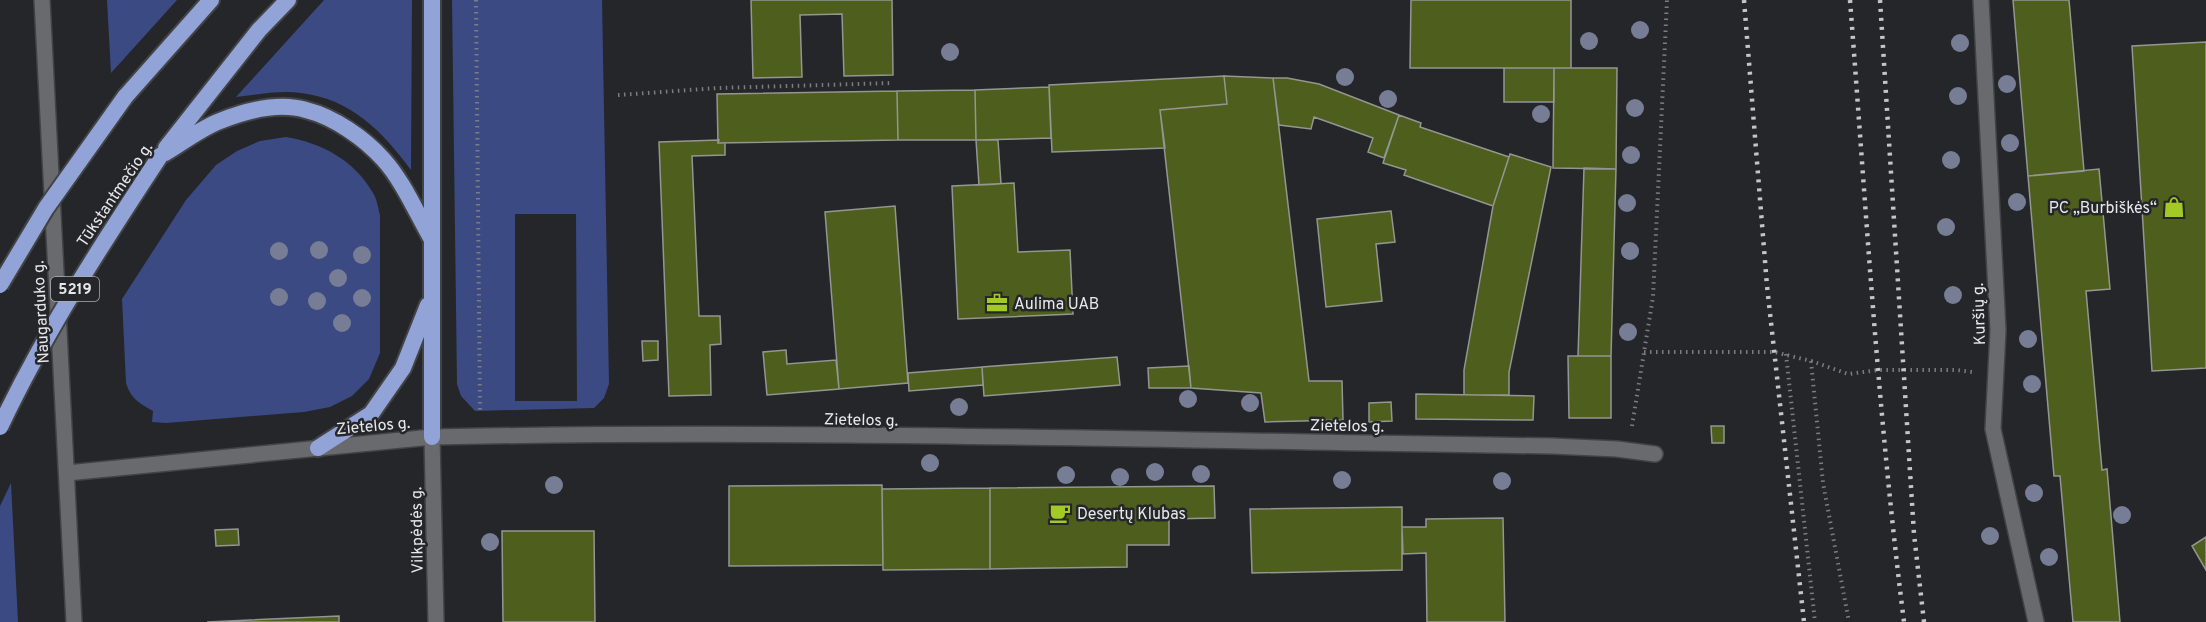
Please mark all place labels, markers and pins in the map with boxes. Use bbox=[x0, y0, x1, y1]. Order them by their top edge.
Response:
shop icon: PC „Burbiškės“ bbox=[2162, 195, 2186, 219]
place label: PC „Burbiškės“ bbox=[2049, 199, 2157, 219]
office icon: Aulima UAB bbox=[985, 291, 1009, 315]
place label: Aulima UAB bbox=[1014, 295, 1099, 315]
cafe icon: Desertų Klubas bbox=[1048, 501, 1072, 525]
place label: Desertų Klubas bbox=[1077, 505, 1186, 525]

